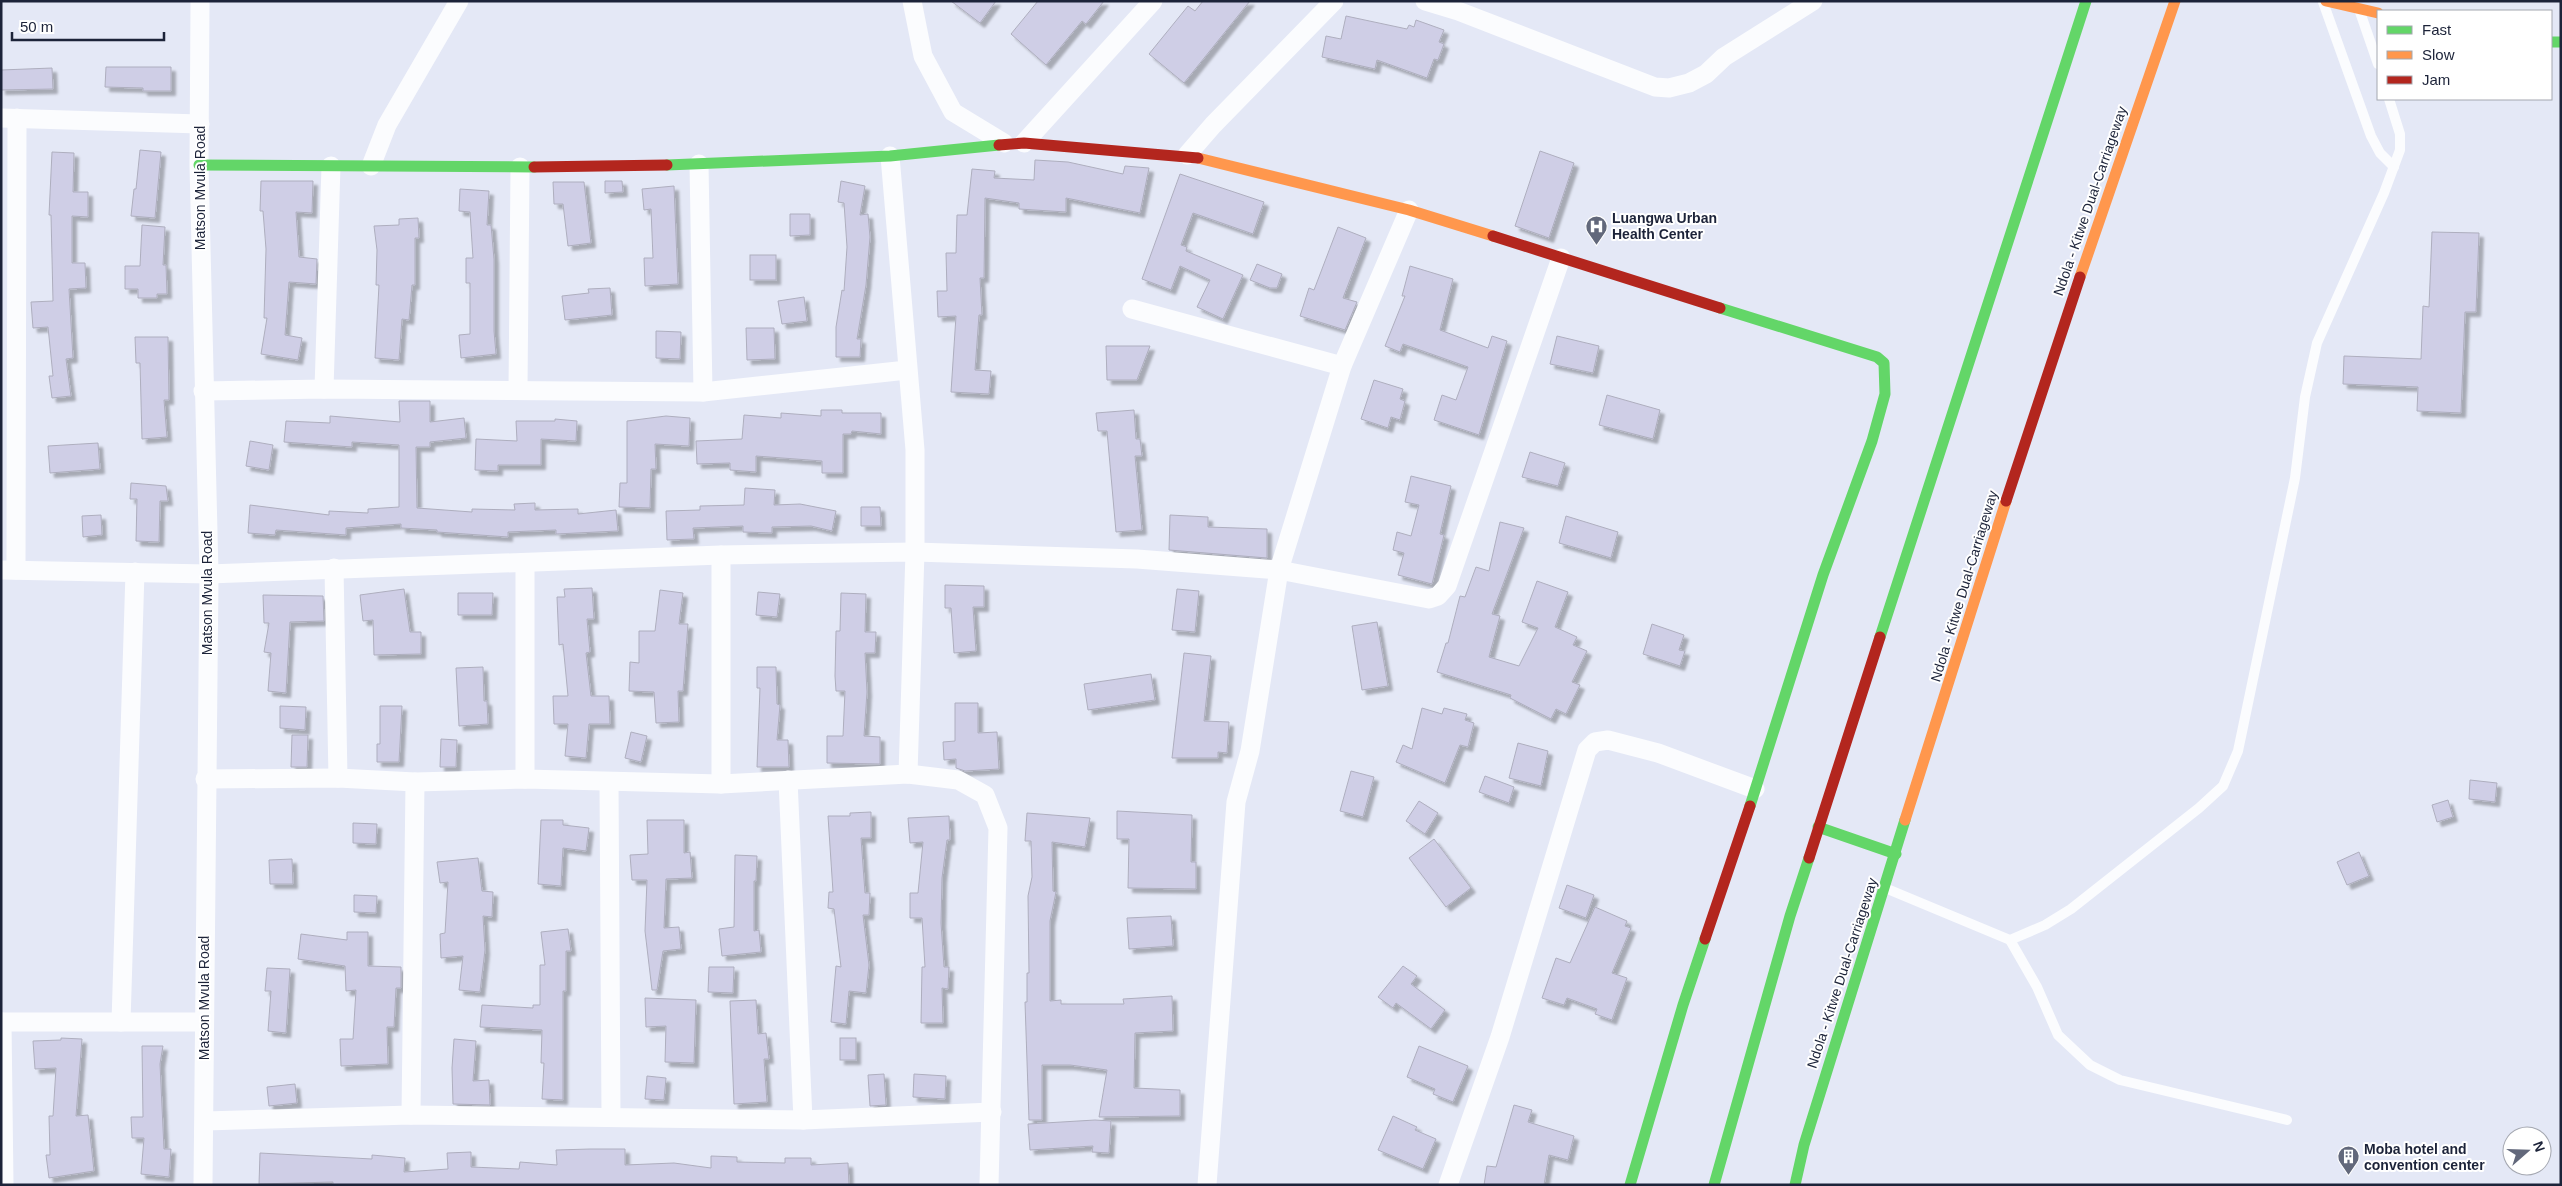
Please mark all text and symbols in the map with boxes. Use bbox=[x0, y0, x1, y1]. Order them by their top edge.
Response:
scale bar bbox=[12, 10, 165, 42]
legend bbox=[2377, 10, 2552, 100]
text: 50 m bbox=[20, 18, 53, 35]
text: Fast bbox=[2422, 21, 2452, 38]
text: Slow bbox=[2422, 46, 2455, 63]
text: Jam bbox=[2422, 71, 2450, 88]
street label: Ndola - Kitwe Dual-Carriageway bbox=[2050, 104, 2130, 298]
street label: Matson Mvula Road bbox=[192, 126, 208, 250]
place label: Luangwa Urban Health Center bbox=[1612, 210, 1717, 242]
hospital icon: Luangwa Urban Health Center bbox=[1584, 214, 1608, 245]
street label: Ndola - Kitwe Dual-Carriageway bbox=[1927, 488, 2001, 684]
street label: Matson Mvula Road bbox=[199, 531, 215, 655]
street label: Ndola - Kitwe Dual-Carriageway bbox=[1804, 876, 1880, 1070]
street label: Matson Mvula Road bbox=[196, 936, 212, 1060]
north arrow bbox=[2502, 1126, 2552, 1176]
text: N bbox=[2530, 1139, 2548, 1154]
place label: Moba hotel and convention center bbox=[2364, 1141, 2485, 1173]
building icon: Moba hotel and convention center bbox=[2336, 1145, 2360, 1176]

